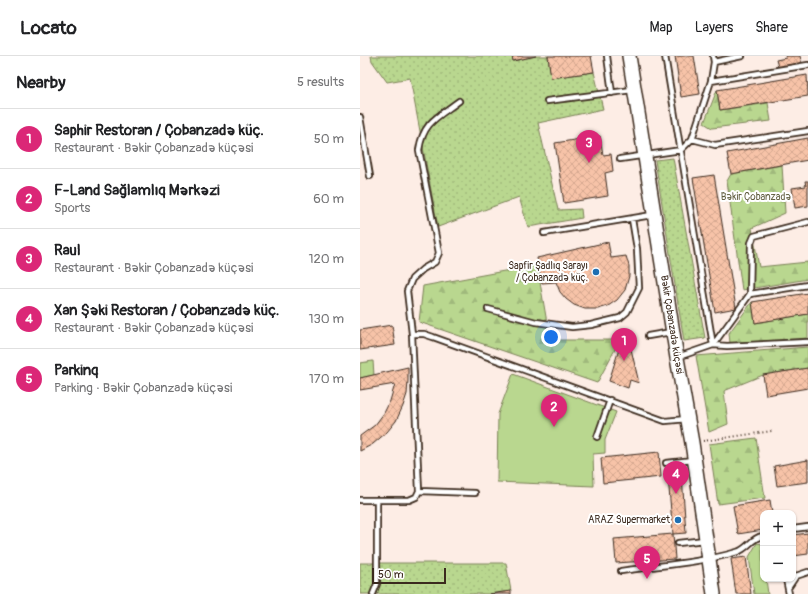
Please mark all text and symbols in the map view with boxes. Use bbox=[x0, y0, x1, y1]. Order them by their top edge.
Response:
text: Locato bbox=[20, 16, 77, 40]
text: Map bbox=[650, 19, 673, 36]
text: Layers bbox=[695, 19, 733, 36]
text: Share bbox=[755, 19, 788, 36]
text: Nearby bbox=[16, 72, 65, 93]
text: 5 results bbox=[297, 74, 344, 90]
text: Saphir Restoran / Çobanzadə küç. bbox=[54, 121, 264, 140]
pin: 3 bbox=[576, 130, 602, 163]
text: 1 bbox=[26, 131, 32, 147]
text: 50 m bbox=[314, 131, 344, 147]
text: Restaurant · Bəkir Çobanzadə küçəsi bbox=[54, 140, 253, 156]
text: F-Land Sağlamlıq Mərkəzi bbox=[54, 181, 220, 200]
text: 2 bbox=[25, 191, 33, 207]
text: 60 m bbox=[313, 191, 344, 207]
park label: Bəkir Çobanzadə bbox=[721, 191, 791, 203]
text: Sports bbox=[54, 200, 90, 216]
text: Raul bbox=[54, 241, 80, 260]
text: 3 bbox=[25, 251, 33, 267]
text: 120 m bbox=[308, 251, 344, 267]
text: Restaurant · Bəkir Çobanzadə küçəsi bbox=[54, 260, 253, 276]
place label: Sapfir Şadlıq Sarayı / Çobanzadə küç. bbox=[508, 260, 588, 284]
marker: Sapfir Şadlıq Sarayı / Çobanzadə küç. bbox=[591, 267, 601, 277]
street label: Bəkir Çobanzadə küçəsi bbox=[658, 274, 686, 375]
text: Xan Şəki Restoran / Çobanzadə küç. bbox=[54, 301, 279, 320]
text: 4 bbox=[25, 311, 33, 327]
text: 130 m bbox=[308, 311, 344, 327]
text: Restaurant · Bəkir Çobanzadə küçəsi bbox=[54, 320, 253, 336]
your location bbox=[541, 327, 561, 347]
pin: 1 bbox=[611, 328, 637, 361]
text: Parkinq bbox=[54, 361, 98, 380]
text: 5 bbox=[25, 371, 33, 387]
text: 170 m bbox=[309, 371, 344, 387]
text: Parking · Bəkir Çobanzadə küçəsi bbox=[54, 380, 232, 396]
pin: 2 bbox=[541, 394, 567, 427]
pin: 4 bbox=[663, 461, 689, 494]
map controls bbox=[760, 510, 796, 582]
button: + bbox=[760, 510, 796, 546]
place label: ARAZ Supermarket bbox=[588, 514, 671, 526]
marker: ARAZ Supermarket bbox=[673, 515, 683, 525]
pin: 5 bbox=[634, 546, 660, 579]
button: − bbox=[760, 546, 796, 582]
scale bar bbox=[372, 566, 446, 585]
text: 50 m bbox=[378, 568, 404, 581]

